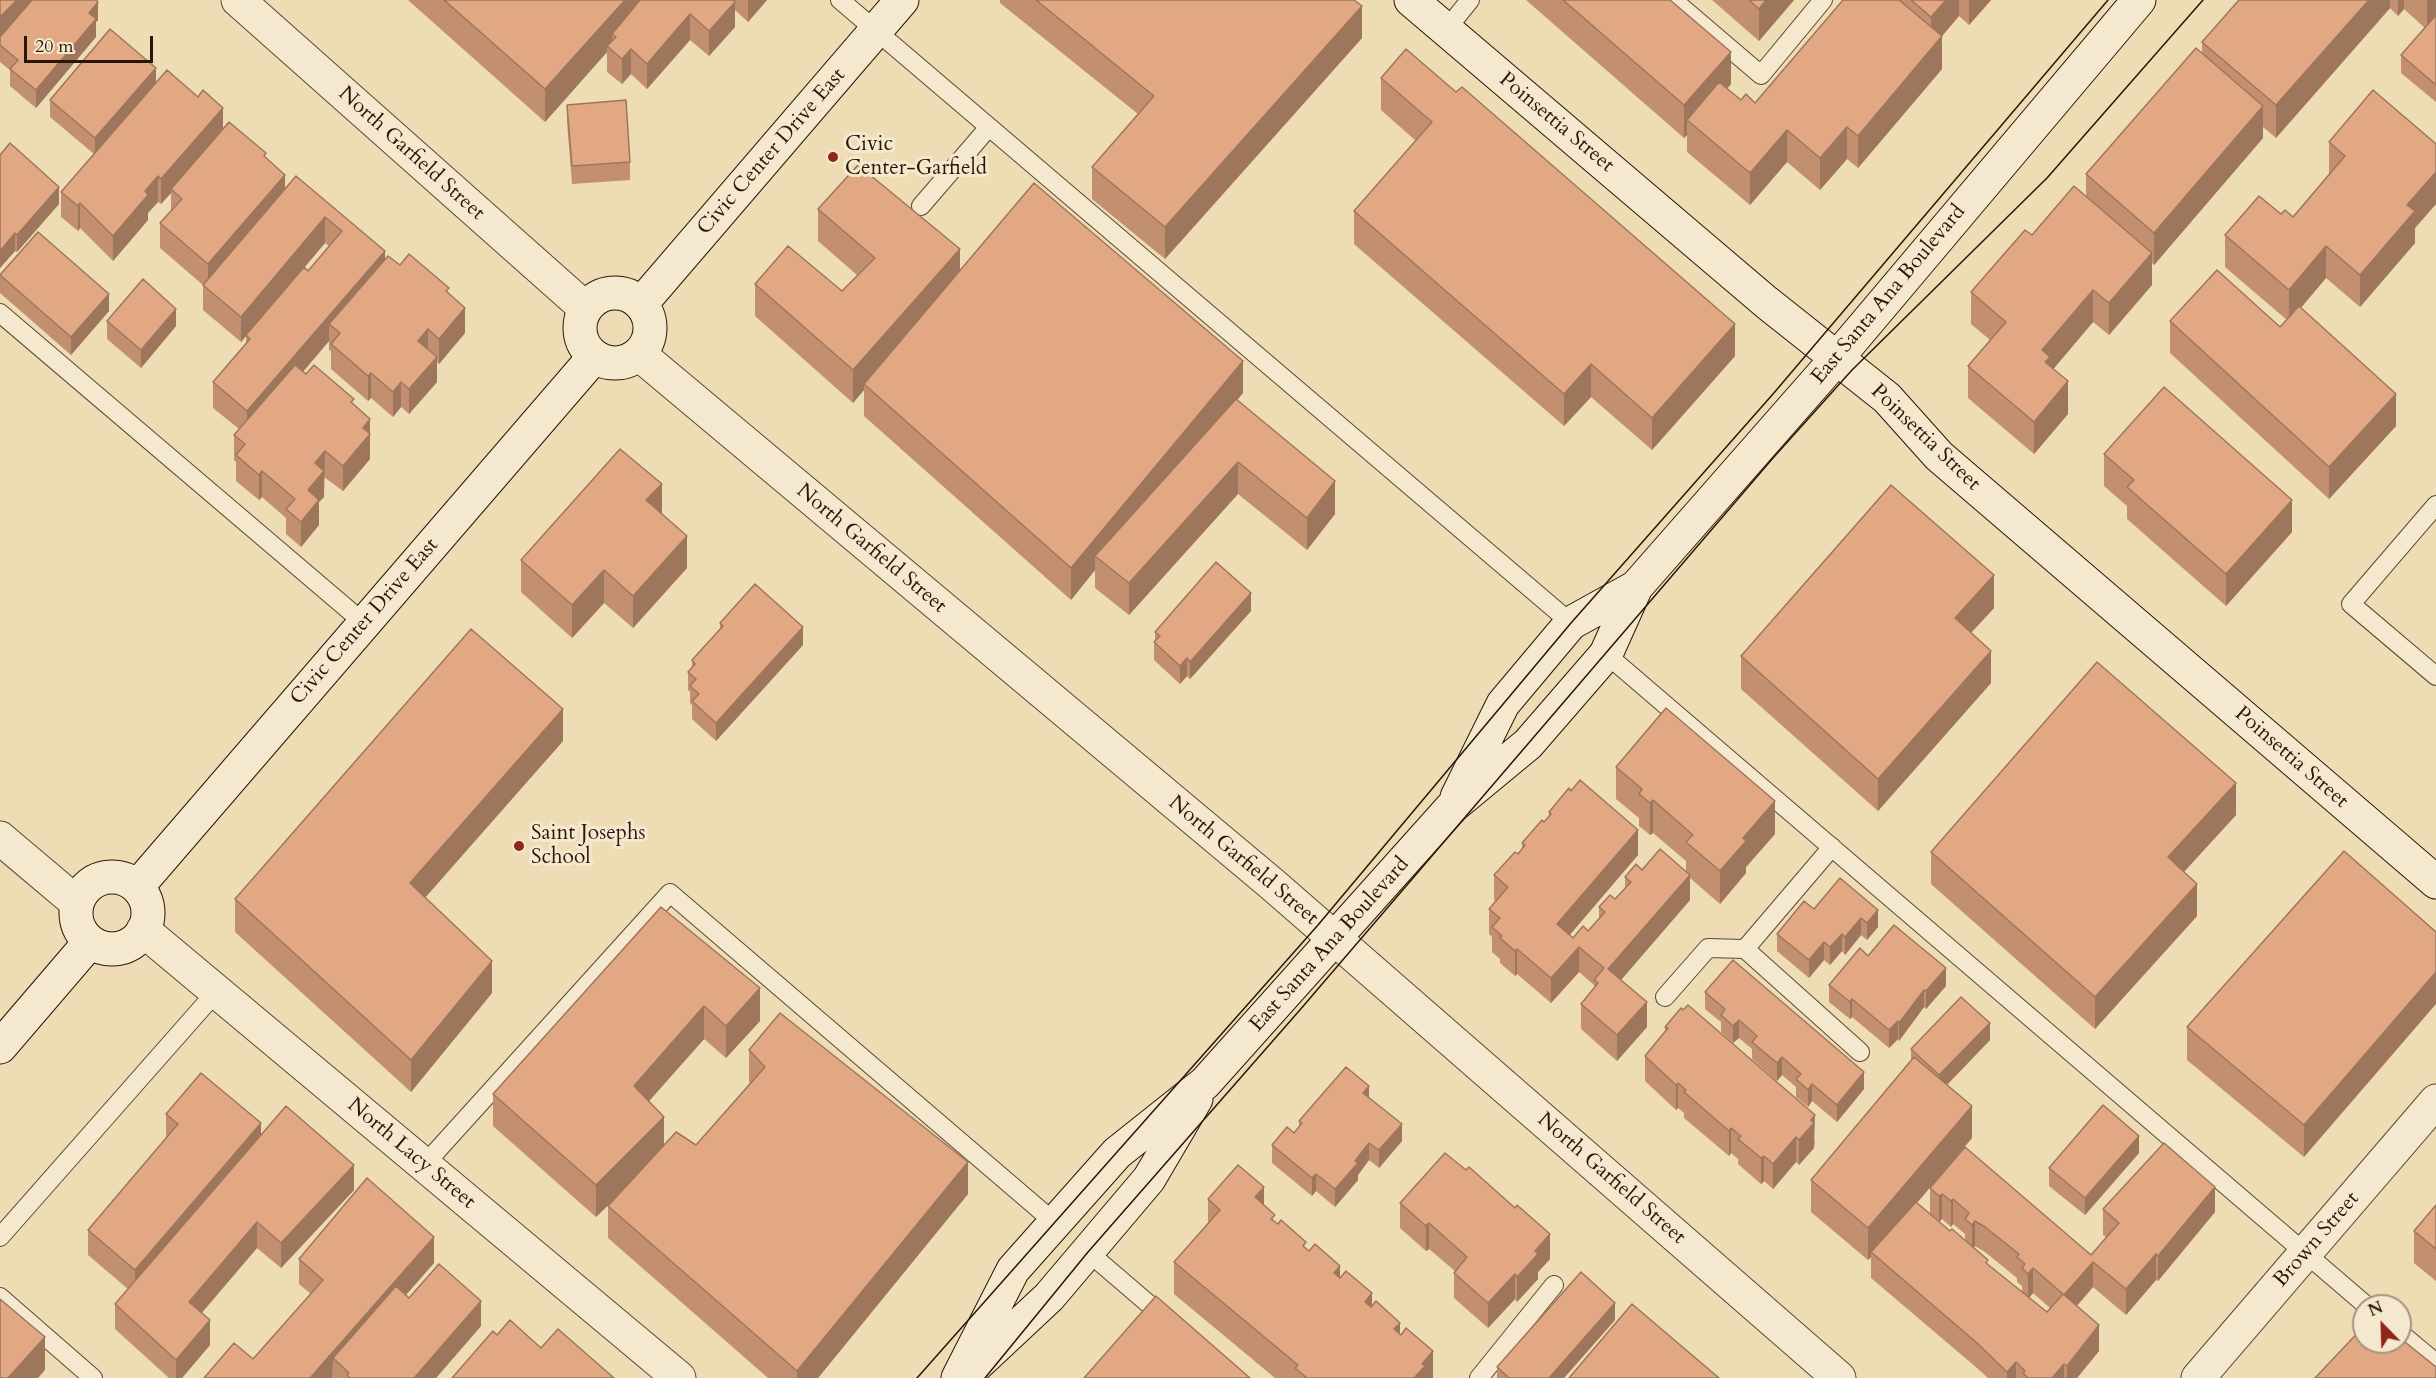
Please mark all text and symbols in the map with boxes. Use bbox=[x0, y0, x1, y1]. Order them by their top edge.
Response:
scale bar bbox=[27, 24, 156, 62]
text: 20 m bbox=[35, 34, 74, 59]
street label: Civic Center Drive East bbox=[693, 63, 851, 241]
street label: Poinsettia Street bbox=[1493, 68, 1619, 178]
street label: North Garfield Street bbox=[333, 82, 489, 226]
place label: Civic Center-Garfield bbox=[845, 132, 987, 182]
marker: Civic Center-Garfield bbox=[826, 150, 840, 164]
street label: East Santa Ana Boulevard bbox=[1807, 200, 1971, 390]
street label: Poinsettia Street bbox=[1865, 379, 1985, 497]
street label: North Garfield Street bbox=[791, 479, 951, 619]
street label: Civic Center Drive East bbox=[286, 533, 444, 711]
street label: Poinsettia Street bbox=[2229, 702, 2353, 814]
street label: North Garfield Street bbox=[1163, 791, 1323, 931]
place label: Saint Josephs School bbox=[531, 821, 645, 871]
marker: Saint Josephs School bbox=[512, 839, 526, 853]
street label: East Santa Ana Boulevard bbox=[1245, 852, 1415, 1038]
street label: North Lacy Street bbox=[342, 1093, 480, 1215]
street label: North Garfield Street bbox=[1532, 1108, 1690, 1250]
street label: Brown Street bbox=[2269, 1187, 2365, 1293]
north arrow bbox=[2352, 1294, 2412, 1354]
text: N bbox=[2365, 1296, 2386, 1322]

